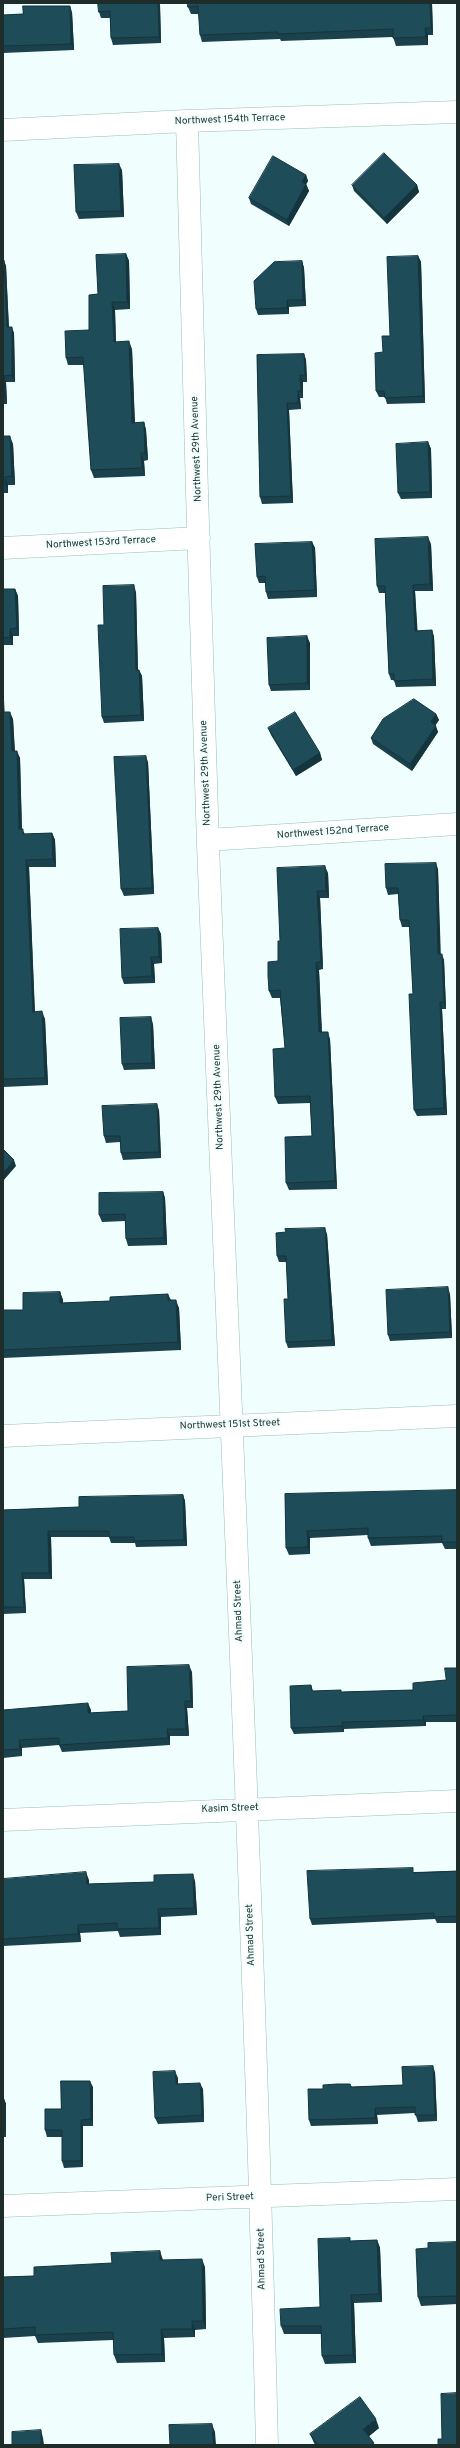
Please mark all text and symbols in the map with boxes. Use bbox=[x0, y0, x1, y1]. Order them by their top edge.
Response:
street label: Northwest 154th Terrace bbox=[175, 112, 285, 128]
street label: Northwest 29th Avenue bbox=[189, 396, 205, 502]
street label: Northwest 153rd Terrace bbox=[46, 534, 156, 552]
street label: Northwest 29th Avenue bbox=[198, 720, 214, 826]
street label: Northwest 152nd Terrace bbox=[277, 822, 389, 842]
street label: Northwest 29th Avenue bbox=[211, 1044, 227, 1150]
street label: Northwest 151st Street bbox=[180, 1417, 280, 1433]
street label: Ahmad Street bbox=[232, 1580, 246, 1642]
street label: Kasim Street bbox=[201, 1802, 259, 1816]
street label: Ahmad Street bbox=[244, 1904, 258, 1966]
street label: Peri Street bbox=[206, 2191, 254, 2205]
street label: Ahmad Street bbox=[255, 2228, 269, 2290]

